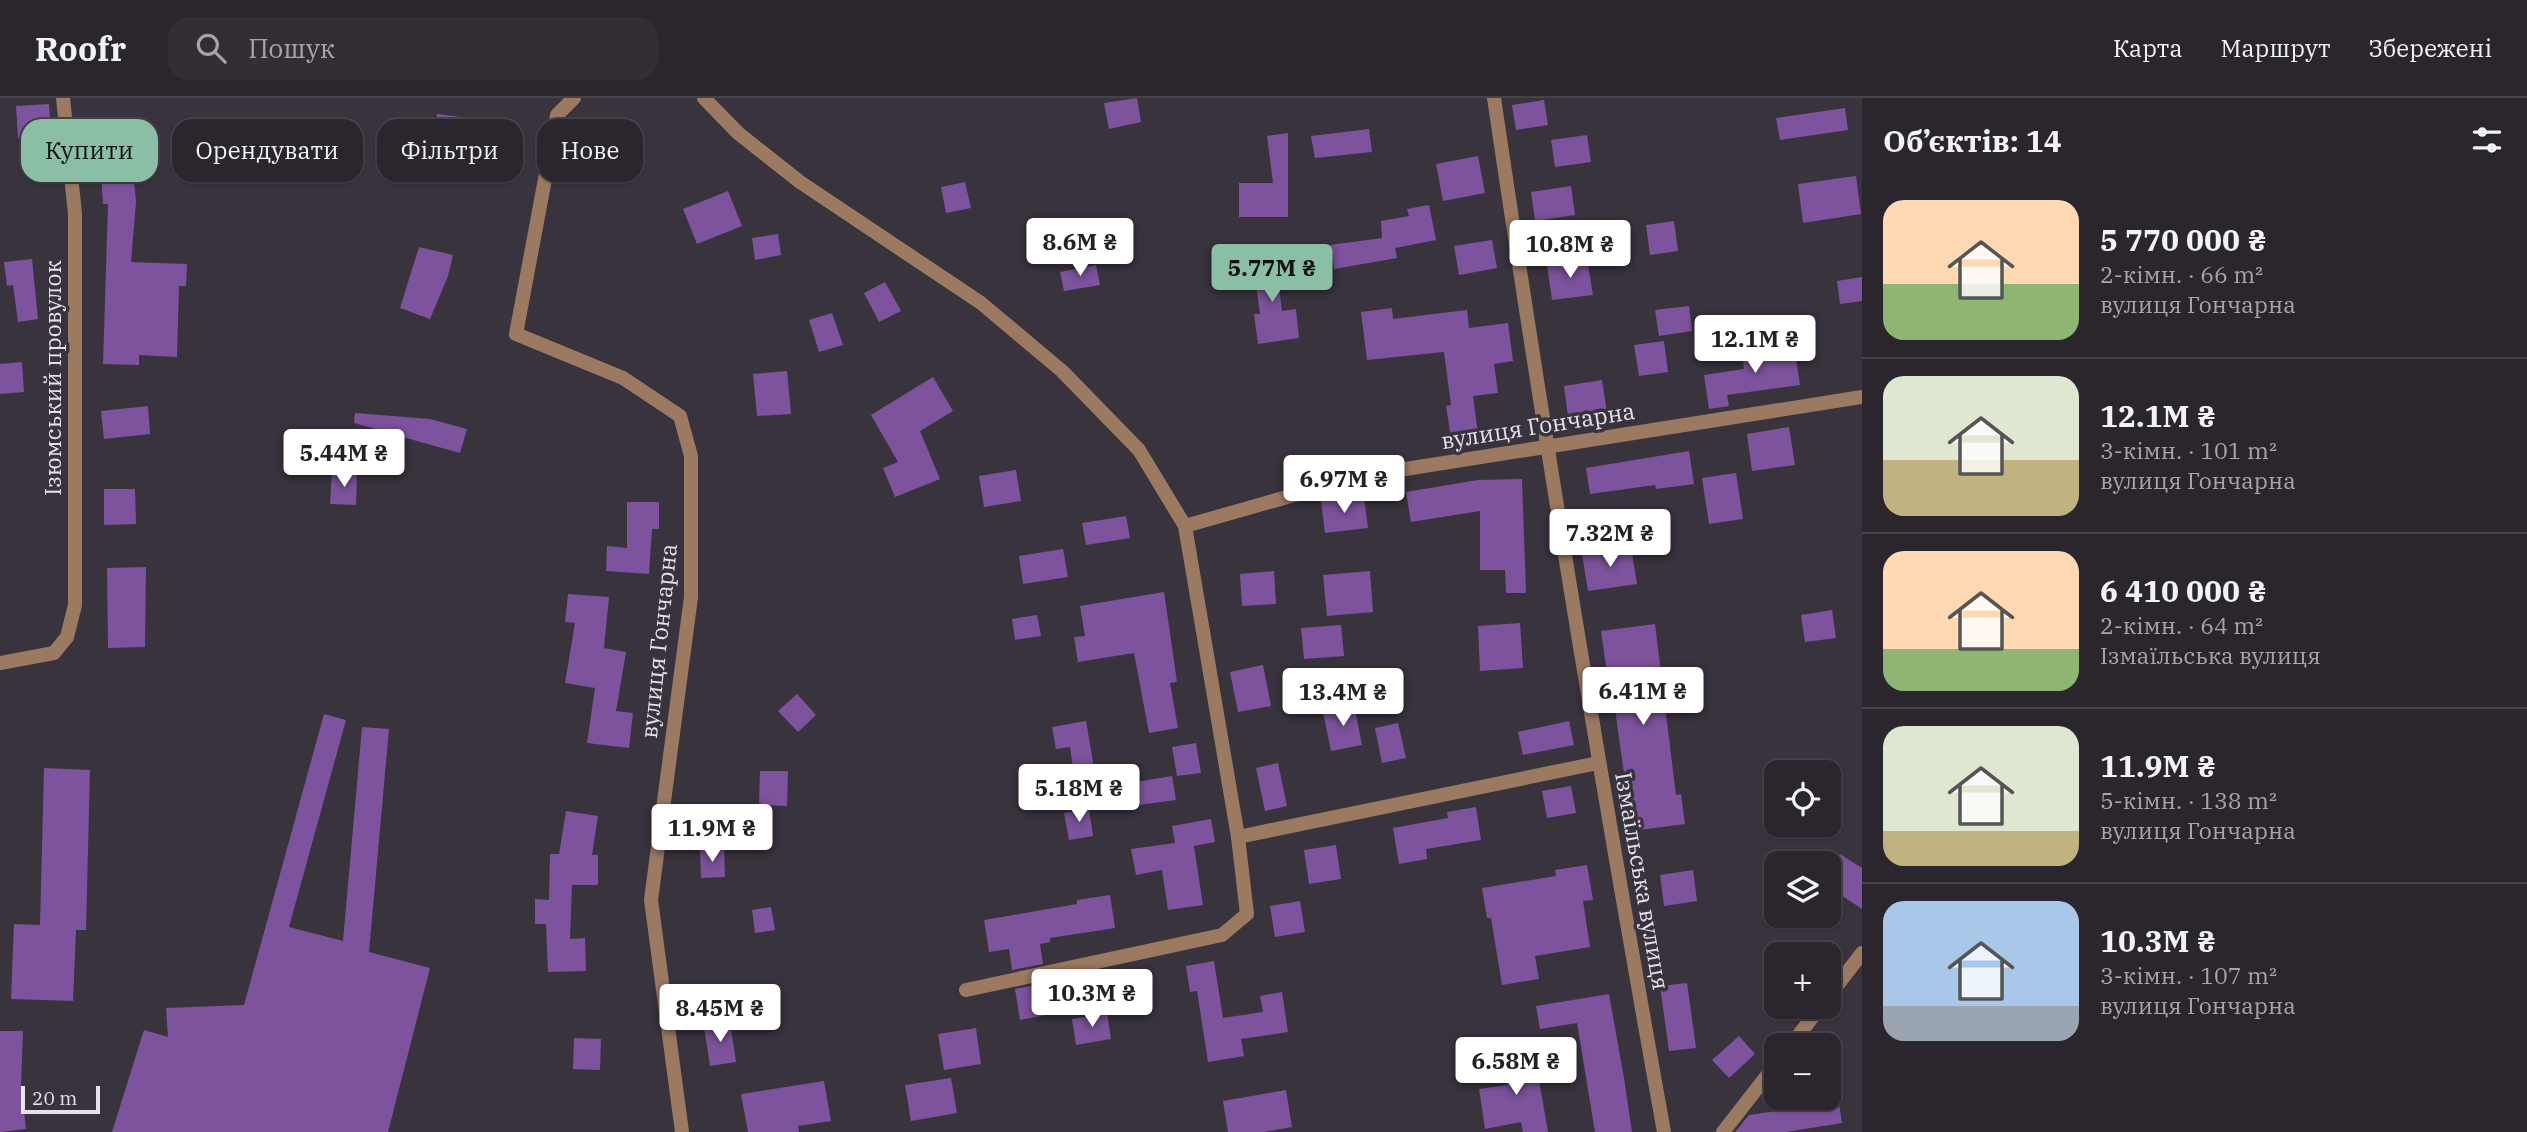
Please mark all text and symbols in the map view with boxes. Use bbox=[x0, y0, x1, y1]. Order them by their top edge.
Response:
search box bbox=[168, 17, 658, 80]
text: Roofr bbox=[35, 27, 126, 70]
icon: search bbox=[192, 29, 230, 67]
text: Пошук bbox=[248, 31, 335, 65]
text: Карта bbox=[2113, 32, 2183, 64]
text: Маршрут bbox=[2221, 32, 2330, 64]
text: Збережені bbox=[2368, 32, 2492, 64]
chip: Купити bbox=[21, 119, 158, 182]
chip: Орендувати bbox=[172, 119, 363, 182]
chip: Фільтри bbox=[377, 119, 523, 182]
chip: Нове bbox=[537, 119, 643, 182]
text: Об’єктів: 14 bbox=[1883, 121, 2062, 160]
icon: filters bbox=[2468, 121, 2506, 159]
pin: 8.6M ₴ bbox=[1023, 218, 1137, 278]
pin: 10.8M ₴ bbox=[1505, 220, 1635, 280]
text: 5 770 000 ₴ bbox=[2100, 220, 2267, 259]
text: 8.6M ₴ bbox=[1042, 226, 1118, 256]
text: 10.8M ₴ bbox=[1526, 228, 1614, 258]
icon: home bbox=[1939, 228, 2023, 312]
pin: 5.77M ₴ bbox=[1207, 244, 1337, 304]
text: 5.77M ₴ bbox=[1228, 252, 1316, 282]
text: 2-кімн. · 66 m² bbox=[2100, 259, 2263, 289]
street label: Ізюмський провулок bbox=[37, 260, 67, 496]
text: вулиця Гончарна bbox=[2100, 289, 2296, 319]
pin: 12.1M ₴ bbox=[1690, 316, 1820, 375]
text: 12.1M ₴ bbox=[1711, 323, 1799, 353]
street label: вулиця Гончарна bbox=[1439, 395, 1637, 455]
text: 12.1M ₴ bbox=[2100, 396, 2216, 435]
icon: home bbox=[1939, 404, 2023, 488]
pin: 5.44M ₴ bbox=[279, 430, 409, 489]
text: 3-кімн. · 101 m² bbox=[2100, 435, 2277, 465]
text: 5.44M ₴ bbox=[300, 437, 388, 467]
pin: 6.97M ₴ bbox=[1279, 456, 1409, 515]
text: 6.97M ₴ bbox=[1300, 463, 1388, 493]
text: вулиця Гончарна bbox=[2100, 465, 2296, 495]
pin: 7.32M ₴ bbox=[1545, 510, 1675, 569]
text: 7.32M ₴ bbox=[1566, 517, 1654, 547]
street label: вулиця Гончарна bbox=[633, 542, 683, 740]
text: 6 410 000 ₴ bbox=[2100, 571, 2267, 610]
icon: home bbox=[1939, 579, 2023, 663]
text: 2-кімн. · 64 m² bbox=[2100, 610, 2263, 640]
text: Ізмаїльська вулиця bbox=[2100, 640, 2321, 670]
pin: 13.4M ₴ bbox=[1278, 668, 1408, 728]
pin: 6.41M ₴ bbox=[1578, 668, 1708, 727]
text: 6.41M ₴ bbox=[1599, 675, 1687, 705]
text: 13.4M ₴ bbox=[1299, 676, 1387, 706]
text: 11.9M ₴ bbox=[2100, 746, 2216, 785]
icon: home bbox=[1939, 754, 2023, 838]
map controls bbox=[1764, 760, 1841, 1110]
button: locate bbox=[1764, 760, 1841, 837]
pin: 5.18M ₴ bbox=[1014, 764, 1144, 824]
street label: Ізмаїльська вулиця bbox=[1609, 770, 1677, 992]
text: 5.18M ₴ bbox=[1035, 772, 1123, 802]
text: 5-кімн. · 138 m² bbox=[2100, 785, 2277, 815]
pin: 11.9M ₴ bbox=[647, 804, 777, 864]
text: 11.9M ₴ bbox=[668, 812, 756, 842]
text: вулиця Гончарна bbox=[2100, 815, 2296, 845]
button: layers bbox=[1764, 851, 1841, 928]
text: 10.3M ₴ bbox=[2100, 921, 2216, 960]
icon: home bbox=[1939, 929, 2023, 1013]
button: + bbox=[1764, 942, 1841, 1019]
text: 3-кімн. · 107 m² bbox=[2100, 960, 2277, 990]
pin: 10.3M ₴ bbox=[1027, 970, 1157, 1029]
text: 10.3M ₴ bbox=[1048, 977, 1136, 1007]
pin: 8.45M ₴ bbox=[655, 984, 785, 1044]
text: вулиця Гончарна bbox=[2100, 990, 2296, 1020]
text: 8.45M ₴ bbox=[676, 992, 764, 1022]
button: − bbox=[1764, 1033, 1841, 1110]
pin: 6.58M ₴ bbox=[1451, 1038, 1581, 1097]
text: 6.58M ₴ bbox=[1472, 1045, 1560, 1075]
scale bar bbox=[21, 1083, 100, 1115]
text: 20 m bbox=[32, 1086, 77, 1110]

